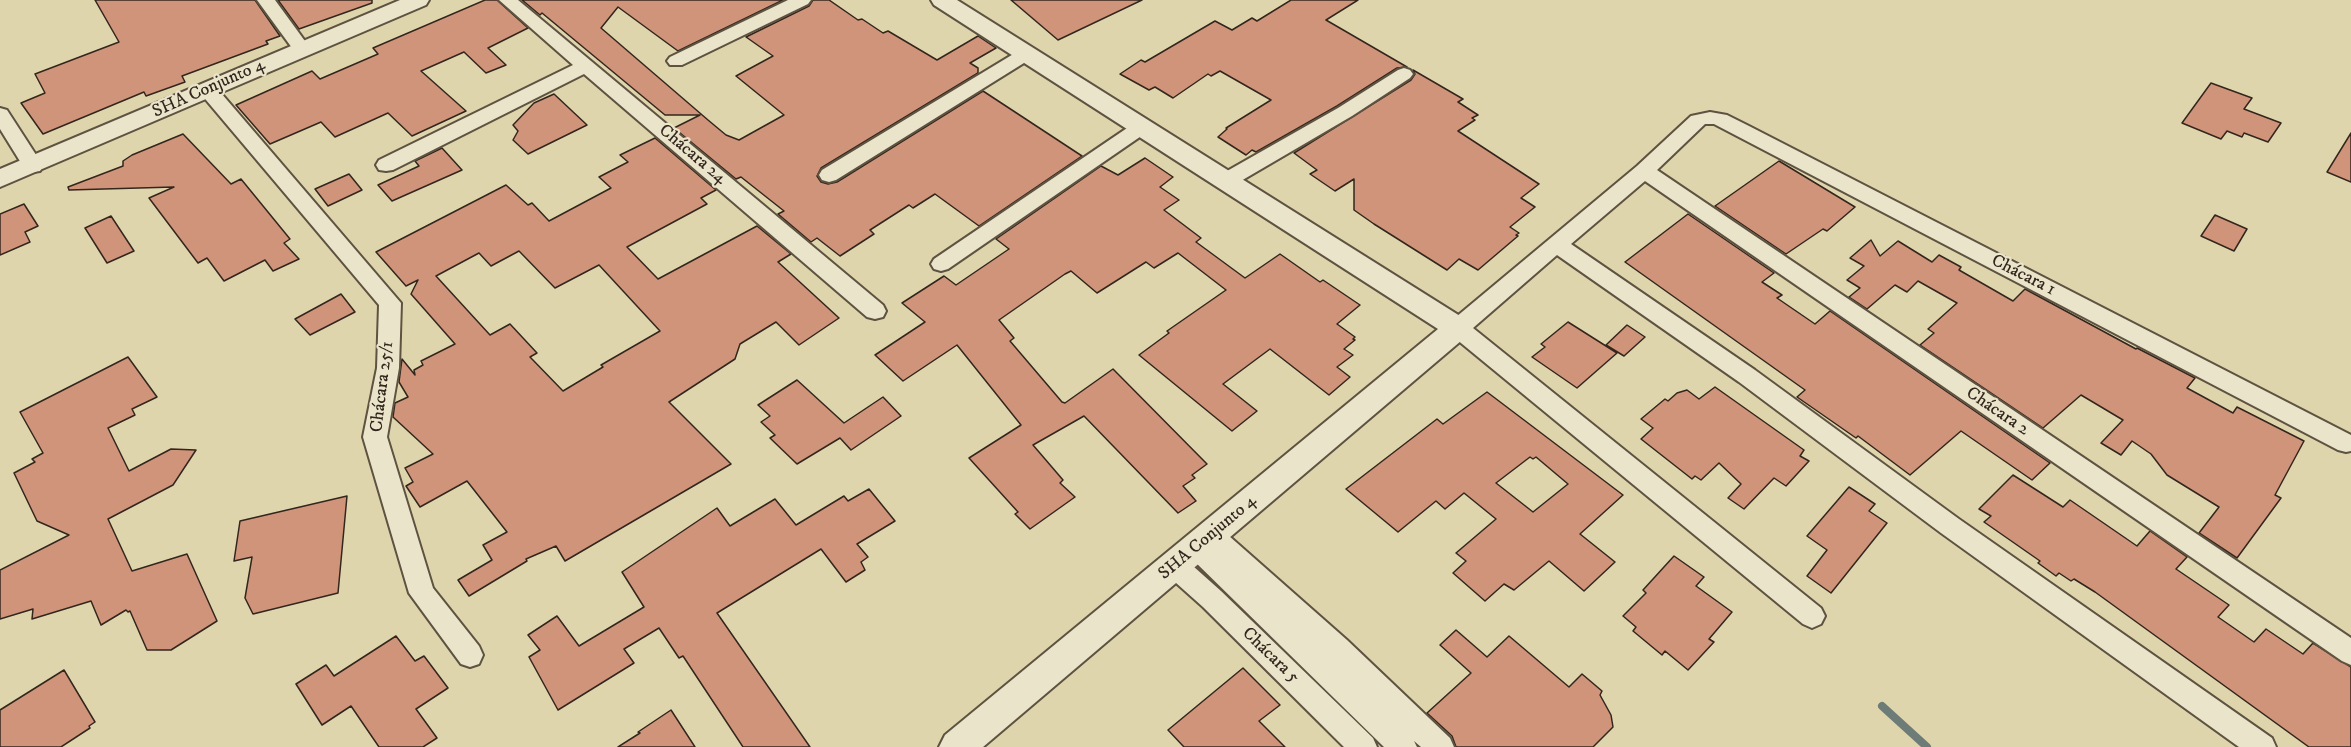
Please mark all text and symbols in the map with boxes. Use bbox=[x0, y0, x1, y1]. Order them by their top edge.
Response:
street label: SHA Conjunto 4 bbox=[149, 55, 269, 123]
street label: Chácara 24 bbox=[654, 120, 730, 190]
street label: Chácara 1 bbox=[1987, 251, 2059, 301]
street label: Chácara 25/1 bbox=[367, 340, 399, 434]
street label: Chácara 2 bbox=[1961, 383, 2033, 441]
street label: SHA Conjunto 4 bbox=[1155, 491, 1261, 585]
street label: Chácara 5 bbox=[1237, 623, 1303, 689]

